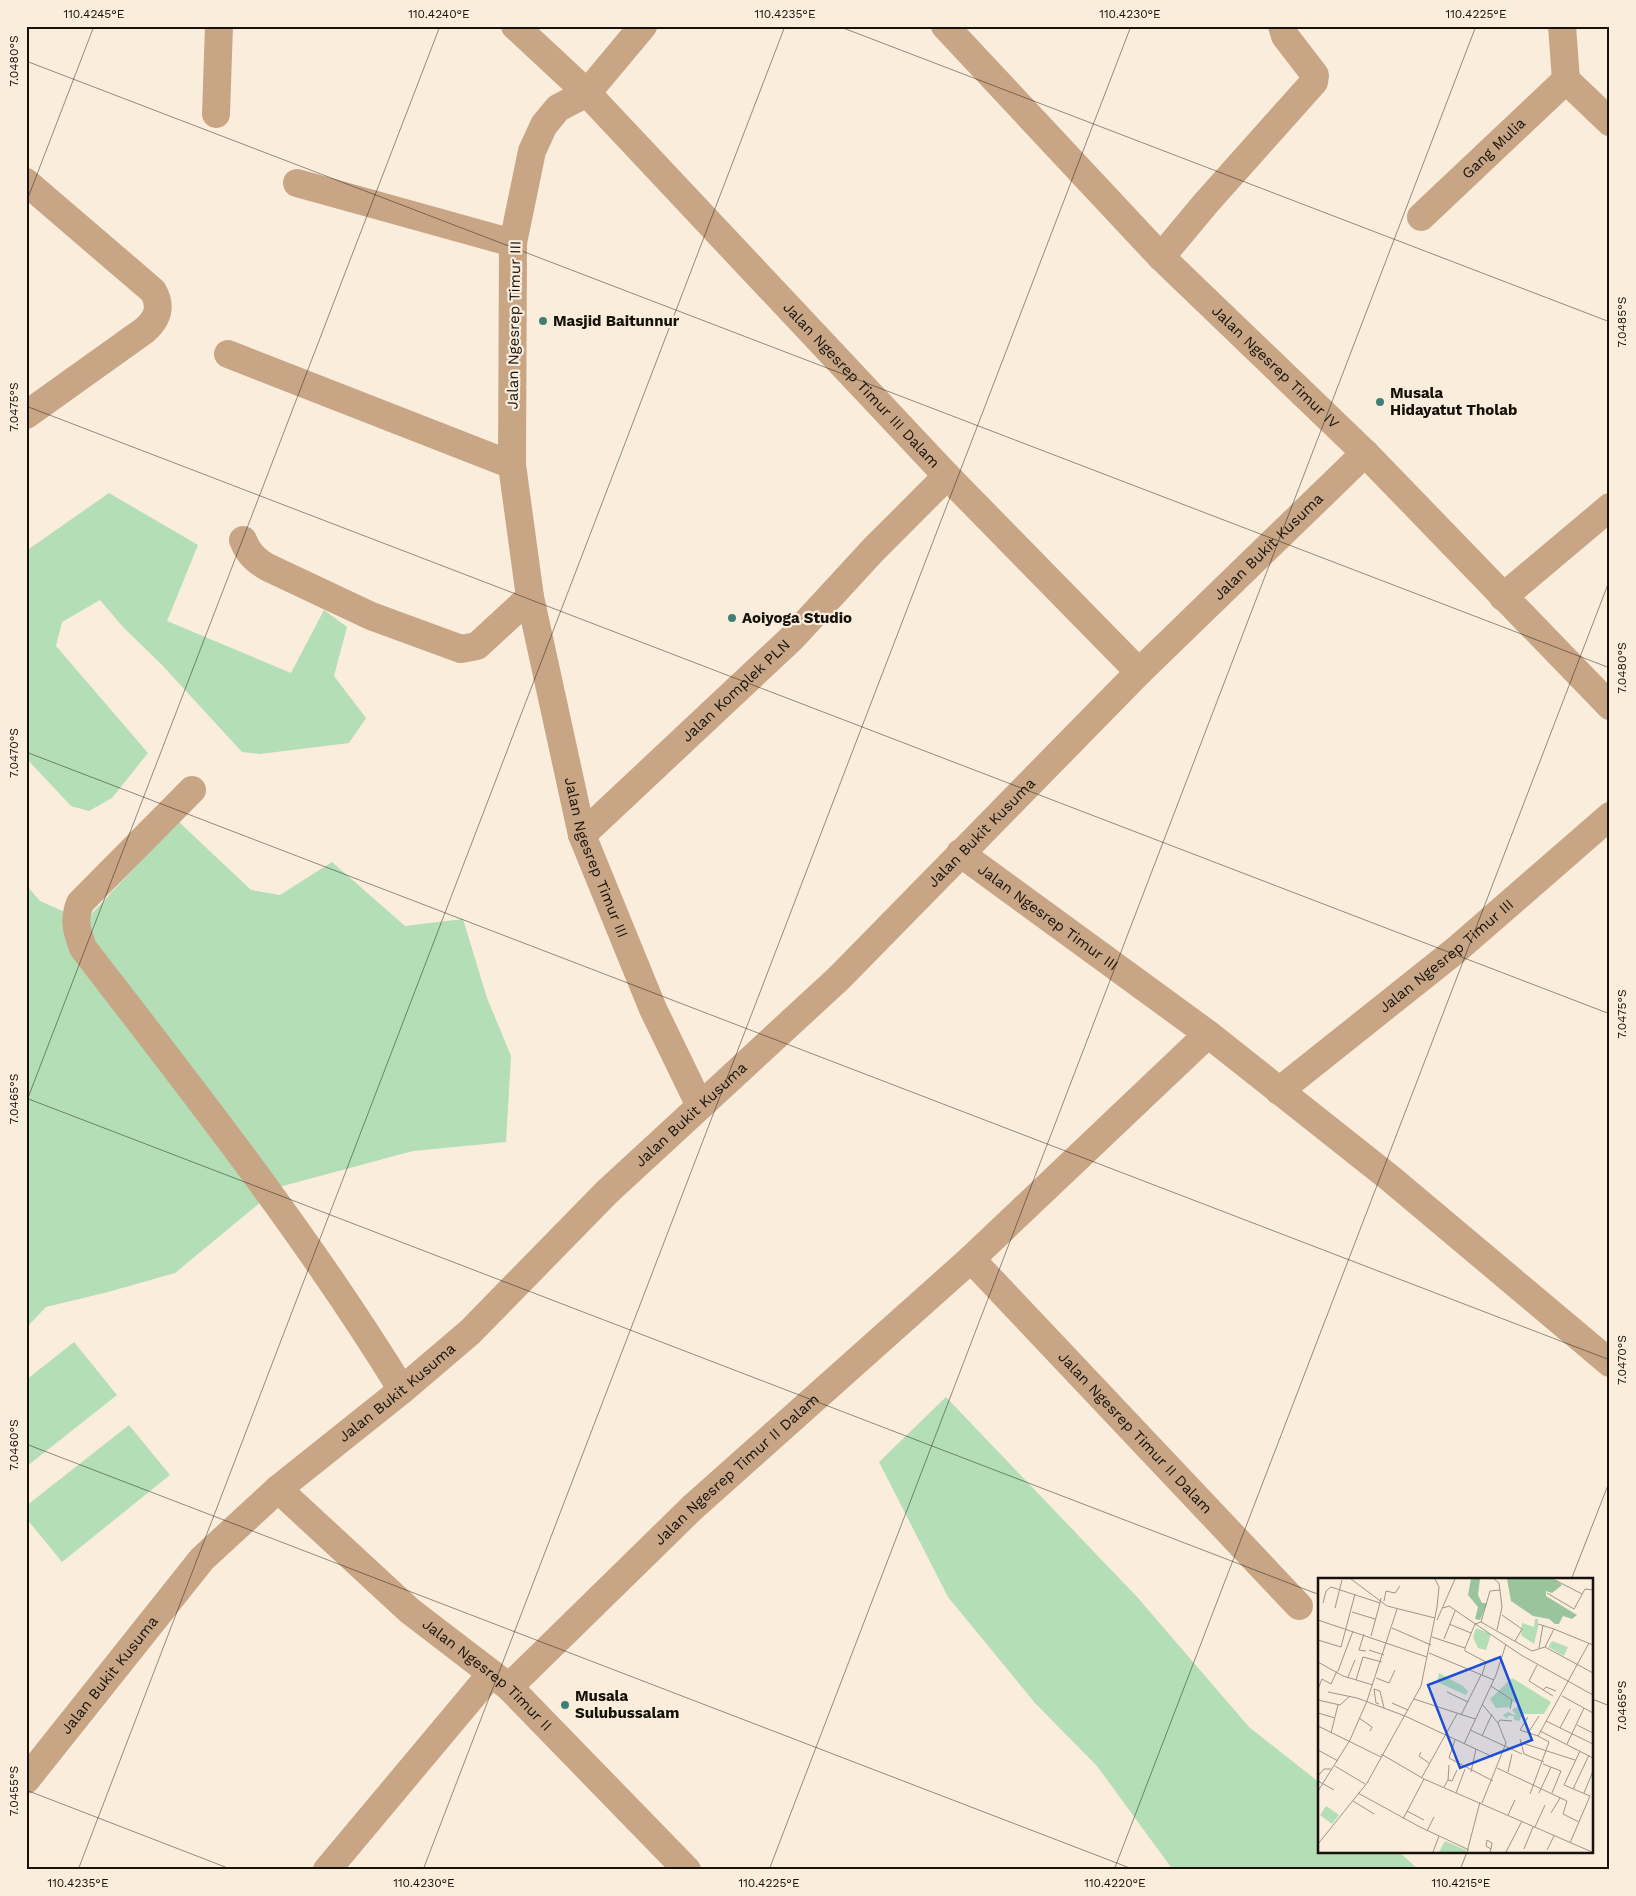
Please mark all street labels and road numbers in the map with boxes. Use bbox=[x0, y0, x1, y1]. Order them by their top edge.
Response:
street label: Gang Mulia bbox=[1458, 114, 1530, 183]
street label: Jalan Ngesrep Timur III bbox=[504, 240, 524, 410]
street label: Jalan Ngesrep Timur III Dalam bbox=[779, 298, 944, 472]
street label: Jalan Ngesrep Timur IV bbox=[1208, 302, 1343, 432]
street label: Jalan Bukit Kusuma bbox=[1210, 489, 1327, 604]
street label: Jalan Komplek PLN bbox=[678, 636, 794, 746]
street label: Jalan Bukit Kusuma bbox=[924, 774, 1039, 891]
street label: Jalan Ngesrep Timur III bbox=[561, 776, 632, 940]
street label: Jalan Ngesrep Timur III bbox=[974, 860, 1122, 974]
street label: Jalan Ngesrep Timur III bbox=[1375, 895, 1517, 1017]
street label: Jalan Bukit Kusuma bbox=[631, 1058, 751, 1171]
street label: Jalan Bukit Kusuma bbox=[335, 1339, 460, 1446]
street label: Jalan Ngesrep Timur II Dalam bbox=[1054, 1348, 1216, 1517]
street label: Jalan Ngesrep Timur II Dalam bbox=[651, 1390, 823, 1549]
street label: Jalan Bukit Kusuma bbox=[57, 1612, 162, 1738]
street label: Jalan Ngesrep Timur II bbox=[419, 1615, 556, 1735]

